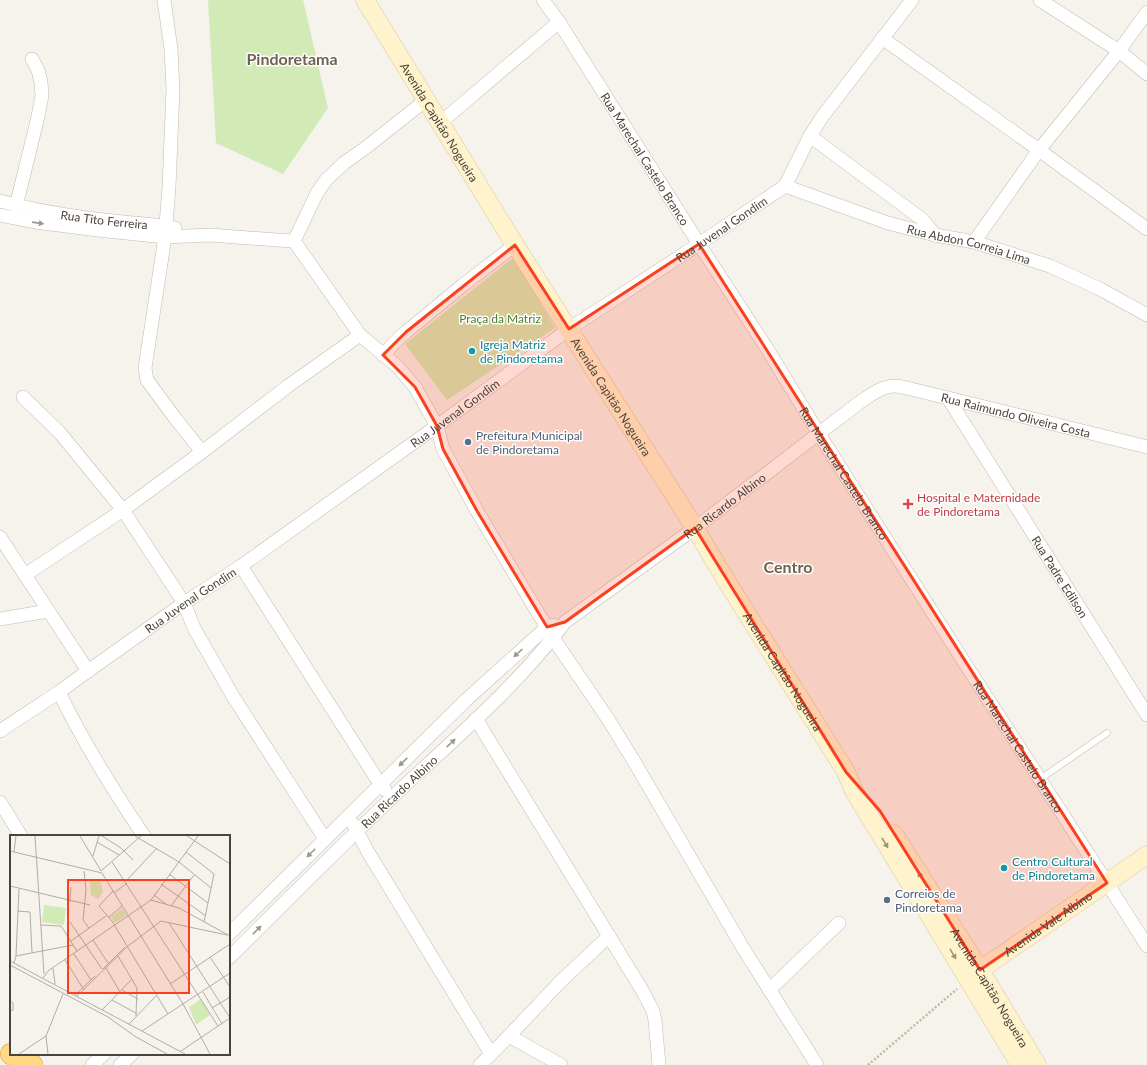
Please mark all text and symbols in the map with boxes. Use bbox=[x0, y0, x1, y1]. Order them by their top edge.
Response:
district label: Pindoretama bbox=[246, 49, 338, 68]
street label: Avenida Capitão Nogueira bbox=[397, 59, 482, 184]
street label: Rua Marechal Castelo Branco bbox=[598, 90, 693, 228]
street label: Rua Juvenal Gondim bbox=[673, 193, 770, 265]
street label: Rua Tito Ferreira bbox=[60, 207, 148, 232]
one-way arrow bbox=[32, 220, 44, 226]
street label: Rua Abdon Correia Lima bbox=[905, 221, 1033, 267]
park label: Praça da Matriz bbox=[459, 311, 541, 326]
street label: Avenida Capitão Nogueira bbox=[568, 335, 655, 459]
place label: Igreja Matriz de Pindoretama bbox=[480, 337, 563, 366]
marker: Igreja Matriz de Pindoretama bbox=[467, 346, 477, 356]
street label: Rua Juvenal Gondim bbox=[407, 375, 502, 450]
street label: Rua Raimundo Oliveira Costa bbox=[940, 389, 1092, 440]
street label: Rua Marechal Castelo Branco bbox=[797, 404, 892, 543]
place label: Prefeitura Municipal de Pindoretama bbox=[476, 428, 582, 457]
marker: Prefeitura Municipal de Pindoretama bbox=[463, 437, 473, 447]
street label: Rua Ricardo Albino bbox=[680, 469, 769, 542]
place label: Hospital e Maternidade de Pindoretama bbox=[917, 490, 1040, 519]
marker: Hospital e Maternidade de Pindoretama bbox=[902, 498, 914, 510]
street label: Rua Padre Edilson bbox=[1029, 533, 1092, 621]
district label: Centro bbox=[764, 557, 812, 576]
street label: Rua Juvenal Gondim bbox=[142, 564, 239, 636]
street label: Avenida Capitão Nogueira bbox=[740, 609, 826, 734]
one-way arrow bbox=[513, 648, 523, 658]
street label: Rua Marechal Castelo Branco bbox=[970, 677, 1067, 815]
one-way arrow bbox=[446, 738, 456, 748]
street label: Rua Ricardo Albino bbox=[358, 752, 440, 831]
one-way arrow bbox=[398, 757, 408, 767]
inset map bbox=[10, 835, 230, 1055]
one-way arrow bbox=[881, 838, 889, 848]
one-way arrow bbox=[306, 848, 316, 858]
place label: Centro Cultural de Pindoretama bbox=[1012, 854, 1095, 883]
marker: Centro Cultural de Pindoretama bbox=[999, 863, 1009, 873]
one-way arrow bbox=[917, 872, 925, 882]
place label: Correios de Pindoretama bbox=[895, 886, 962, 915]
street label: Avenida Vale Albino bbox=[1001, 888, 1095, 959]
marker: Correios de Pindoretama bbox=[882, 895, 892, 905]
one-way arrow bbox=[252, 925, 262, 935]
street label: Avenida Capitão Nogueira bbox=[948, 925, 1032, 1050]
one-way arrow bbox=[949, 948, 956, 960]

